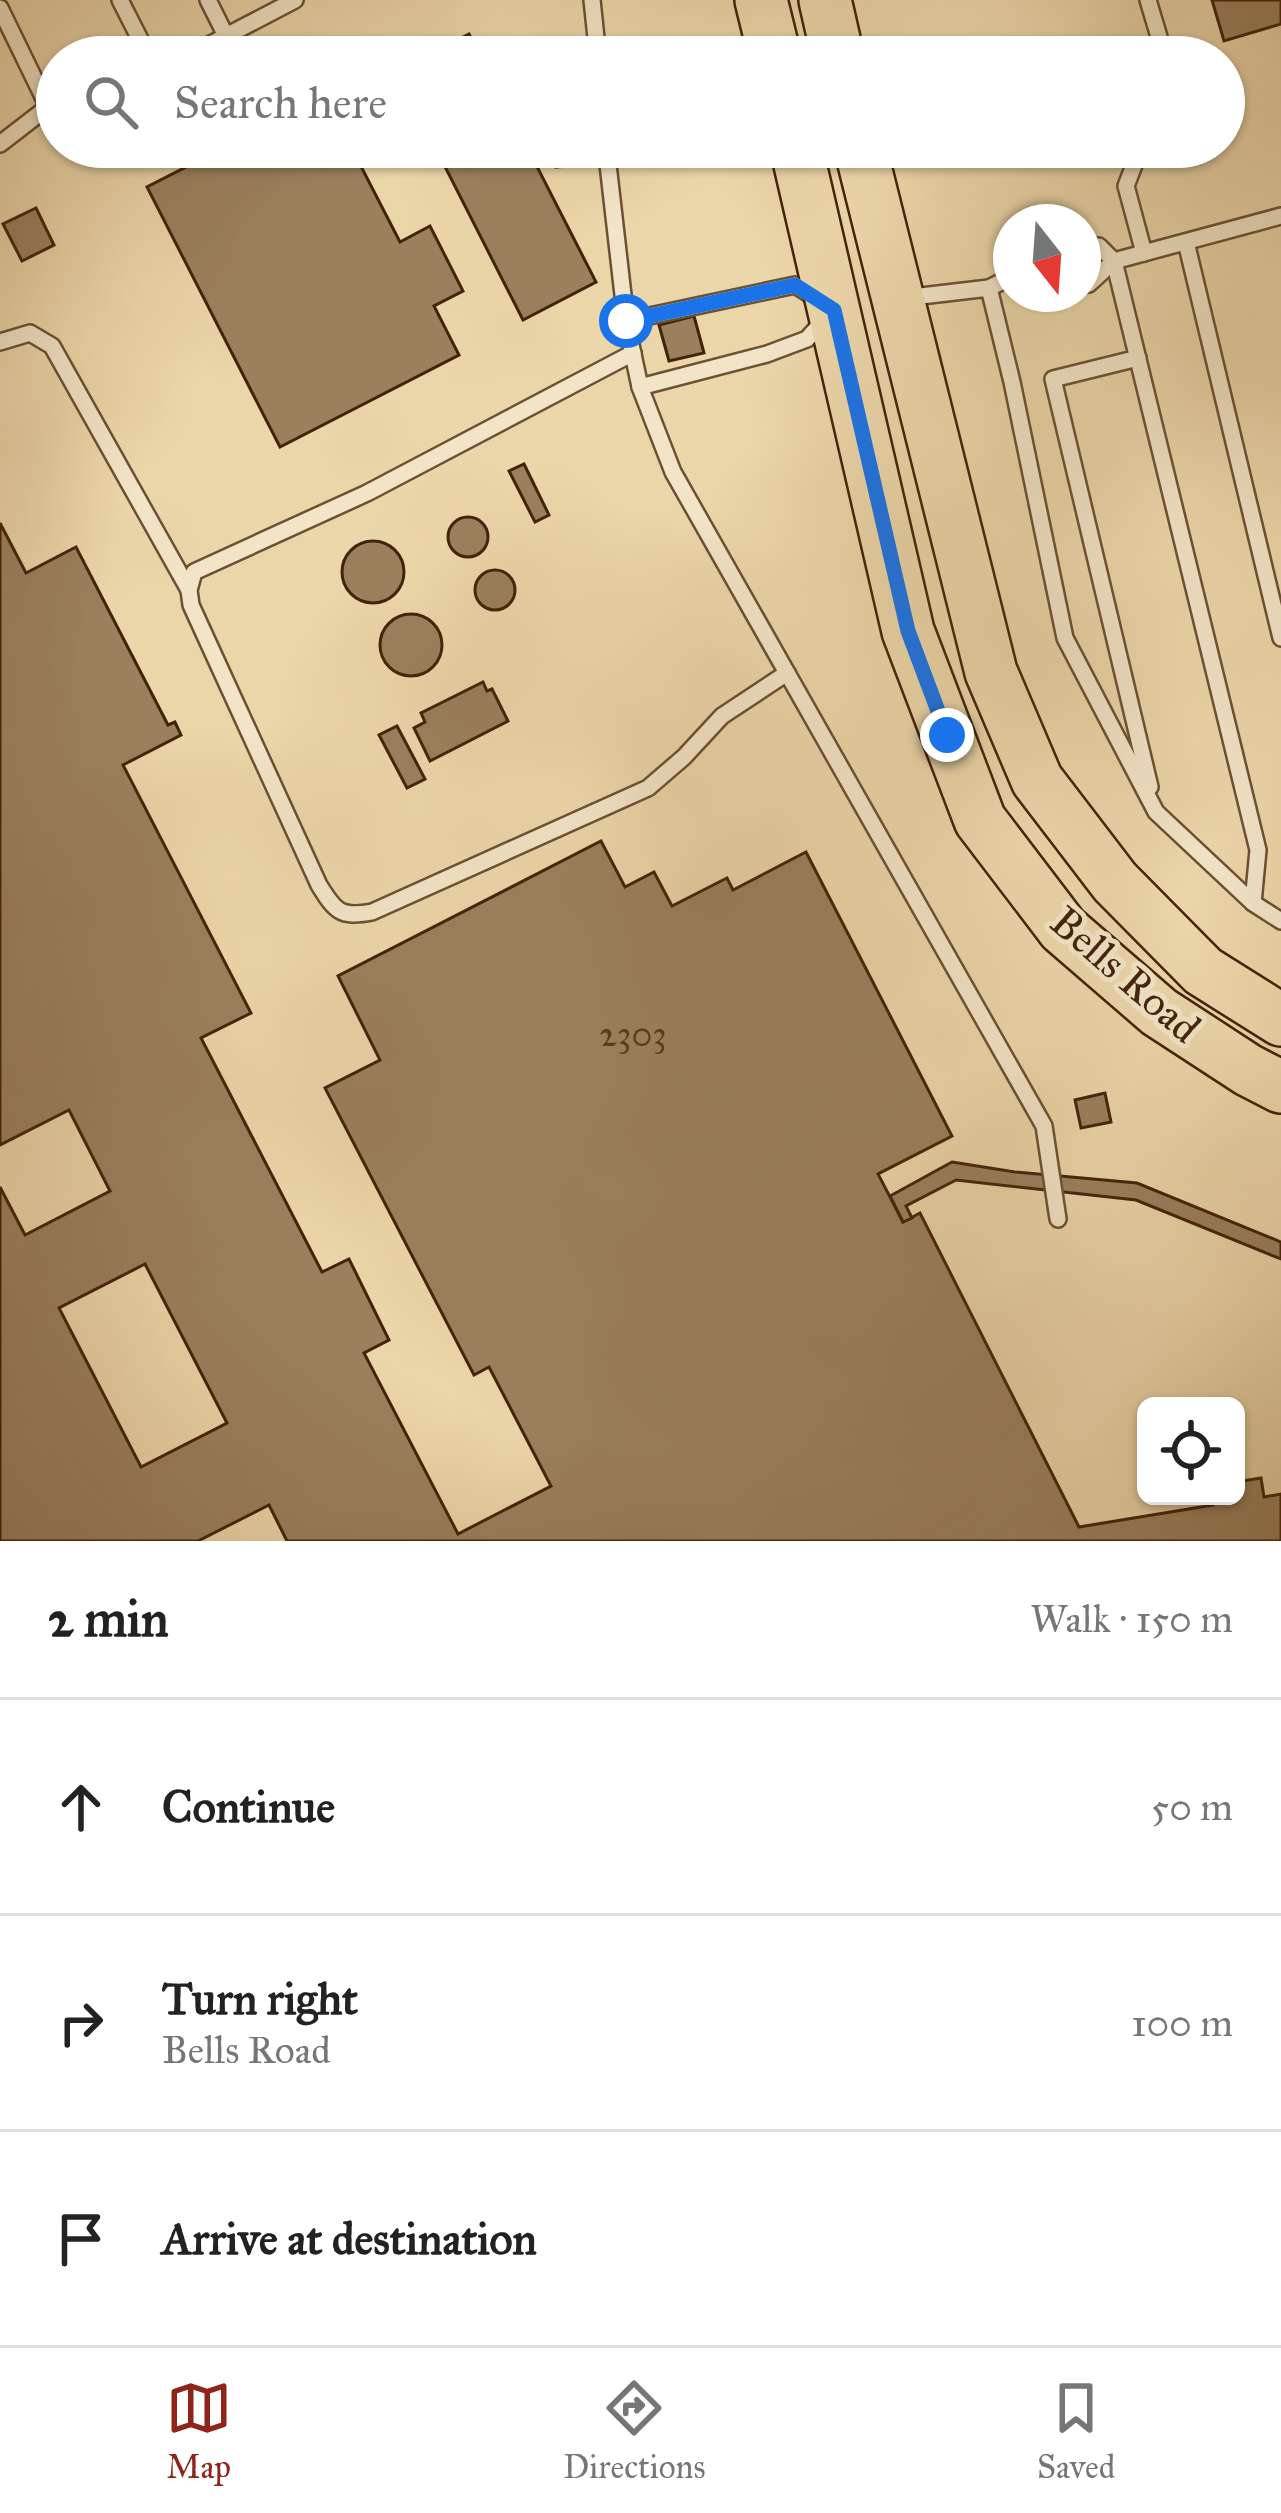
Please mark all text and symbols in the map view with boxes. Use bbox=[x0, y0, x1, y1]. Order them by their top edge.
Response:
search box bbox=[36, 36, 1245, 168]
icon: search bbox=[78, 69, 144, 135]
text: Search here bbox=[174, 75, 387, 130]
north arrow bbox=[993, 204, 1101, 312]
route start bbox=[599, 294, 653, 348]
route end bbox=[920, 708, 974, 762]
street label: Bells Road bbox=[1040, 895, 1211, 1054]
house number: 2303 bbox=[599, 1012, 667, 1056]
map controls bbox=[1137, 1397, 1245, 1505]
button: locate bbox=[1137, 1397, 1245, 1505]
text: 2 min bbox=[48, 1588, 169, 1650]
text: Walk · 150 m bbox=[1030, 1595, 1233, 1643]
icon: ahead bbox=[48, 1774, 114, 1840]
text: Continue bbox=[162, 1779, 335, 1834]
text: 50 m bbox=[1151, 1783, 1233, 1831]
text: Turn right bbox=[162, 1971, 358, 2026]
icon: right bbox=[48, 1990, 114, 2056]
text: 100 m bbox=[1131, 1999, 1233, 2047]
text: Bells Road bbox=[162, 2026, 331, 2074]
icon: arrive bbox=[48, 2206, 114, 2272]
text: Arrive at destination bbox=[162, 2211, 537, 2266]
tab: Map bbox=[166, 2375, 232, 2487]
tab: Directions bbox=[563, 2375, 705, 2487]
tab: Saved bbox=[1037, 2375, 1115, 2487]

